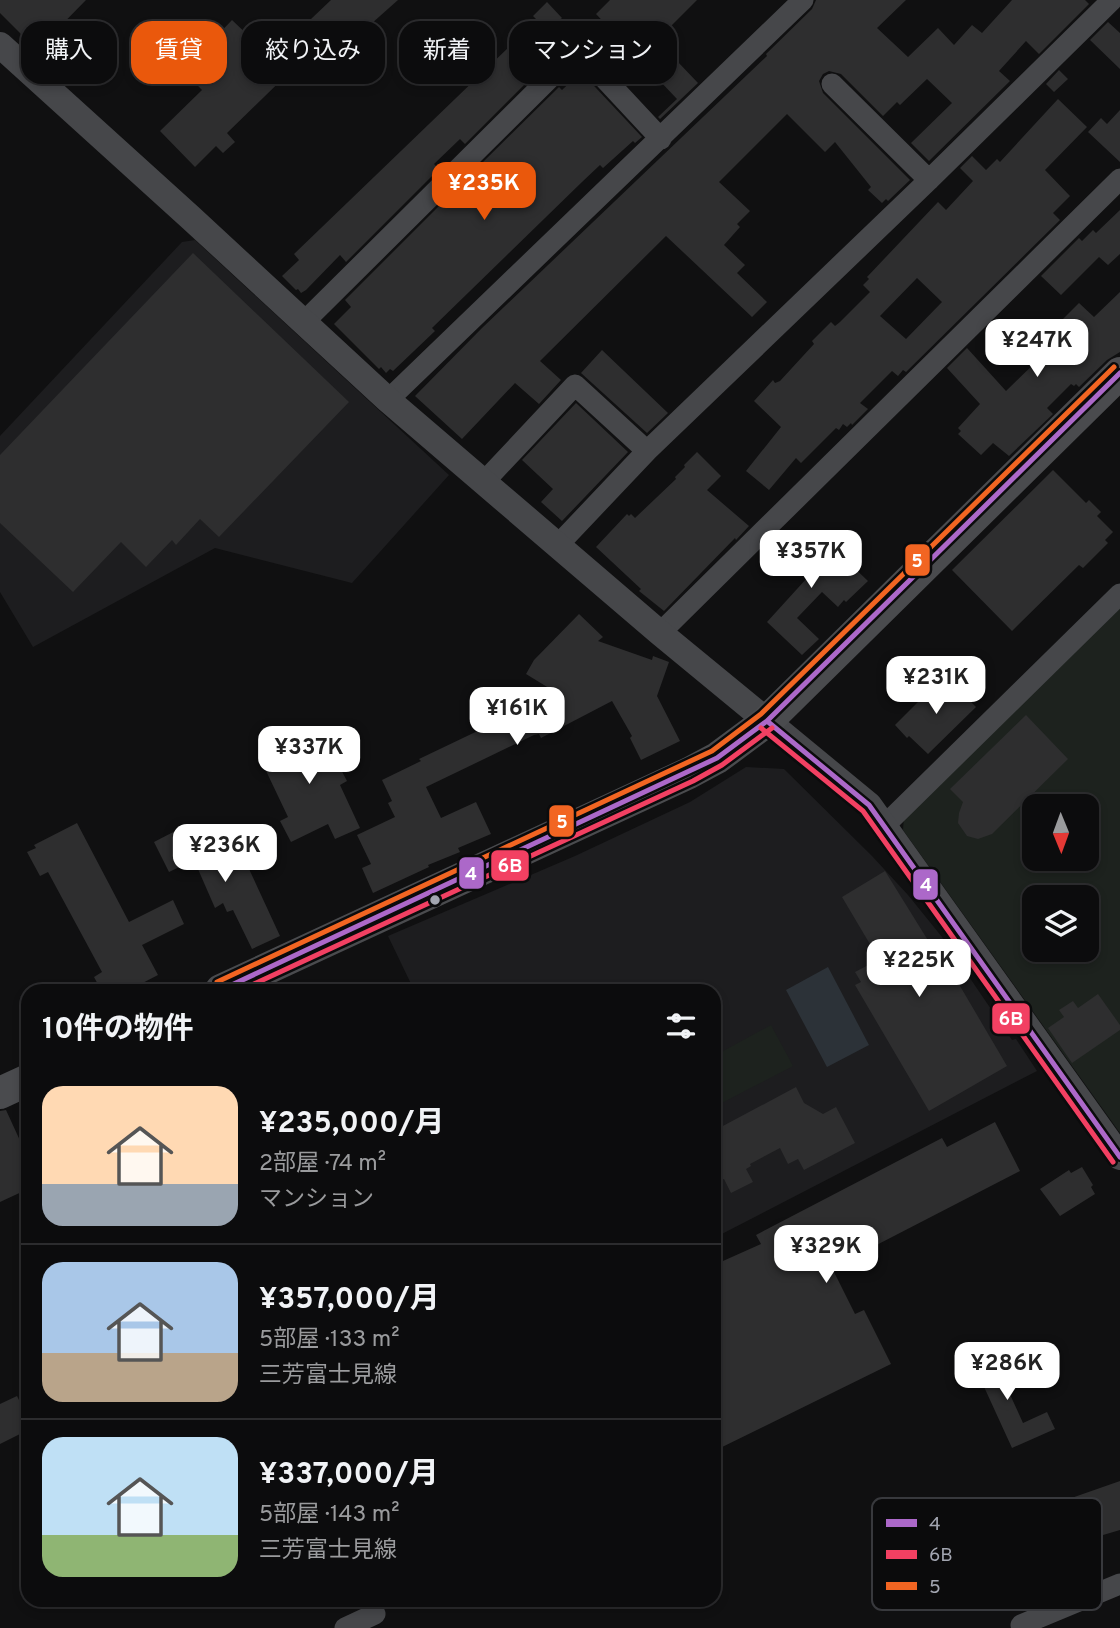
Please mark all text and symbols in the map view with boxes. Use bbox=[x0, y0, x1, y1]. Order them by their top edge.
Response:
chip: 購入 bbox=[21, 21, 117, 84]
chip: 賃貸 bbox=[131, 21, 227, 84]
chip: 絞り込み bbox=[241, 21, 385, 84]
chip: 新着 bbox=[399, 21, 495, 84]
chip: マンション bbox=[509, 21, 677, 84]
pin: ¥235K bbox=[435, 162, 533, 222]
text: ¥235K bbox=[448, 170, 520, 199]
pin: ¥247K bbox=[988, 320, 1086, 379]
text: ¥247K bbox=[1001, 327, 1073, 356]
pin: ¥357K bbox=[762, 530, 860, 590]
text: ¥357K bbox=[776, 538, 846, 567]
line badge: 5 bbox=[904, 543, 931, 577]
text: 5 bbox=[911, 550, 923, 574]
pin: ¥231K bbox=[887, 656, 985, 716]
text: ¥231K bbox=[902, 664, 970, 693]
pin: ¥161K bbox=[468, 688, 566, 747]
text: ¥161K bbox=[486, 695, 548, 724]
pin: ¥337K bbox=[260, 726, 358, 786]
text: ¥337K bbox=[274, 734, 344, 763]
north arrow bbox=[1022, 794, 1099, 872]
map controls bbox=[1022, 794, 1099, 962]
line badge: 5 bbox=[548, 804, 575, 838]
text: 5 bbox=[556, 811, 568, 835]
pin: ¥236K bbox=[176, 824, 274, 884]
text: ¥236K bbox=[189, 832, 261, 861]
line badge: 6B bbox=[490, 849, 530, 882]
text: 6B bbox=[498, 855, 522, 879]
line badge: 4 bbox=[458, 856, 485, 890]
text: 4 bbox=[465, 863, 477, 887]
line badge: 4 bbox=[912, 868, 939, 901]
text: 4 bbox=[920, 874, 932, 898]
button: layers bbox=[1022, 885, 1099, 962]
unlabelled marker bbox=[428, 893, 442, 907]
pin: ¥225K bbox=[870, 940, 968, 999]
text: ¥225K bbox=[883, 947, 955, 976]
line badge: 6B bbox=[991, 1002, 1031, 1035]
icon: filters bbox=[662, 1007, 700, 1045]
text: 6B bbox=[999, 1008, 1023, 1032]
text: 10件の物件 bbox=[42, 1012, 194, 1049]
text: ¥235,000/月 bbox=[259, 1106, 444, 1143]
icon: home bbox=[98, 1114, 182, 1198]
text: 2部屋 · 74 m² bbox=[259, 1150, 386, 1179]
text: マンション bbox=[259, 1186, 374, 1215]
pin: ¥329K bbox=[777, 1226, 875, 1285]
text: ¥329K bbox=[790, 1233, 862, 1262]
text: ¥357,000/月 bbox=[259, 1282, 440, 1319]
icon: home bbox=[98, 1290, 182, 1374]
text: 5部屋 · 133 m² bbox=[259, 1326, 400, 1355]
pin: ¥286K bbox=[958, 1342, 1056, 1402]
text: ¥286K bbox=[971, 1350, 1043, 1379]
text: 三芳富士見線 bbox=[259, 1362, 397, 1391]
text: ¥337,000/月 bbox=[259, 1457, 439, 1494]
icon: home bbox=[98, 1465, 182, 1549]
legend bbox=[872, 1498, 1102, 1610]
text: 5部屋 · 143 m² bbox=[259, 1501, 400, 1530]
text: 4 bbox=[929, 1513, 941, 1537]
text: 三芳富士見線 bbox=[259, 1537, 397, 1566]
text: 6B bbox=[929, 1544, 953, 1568]
text: 5 bbox=[929, 1576, 941, 1600]

